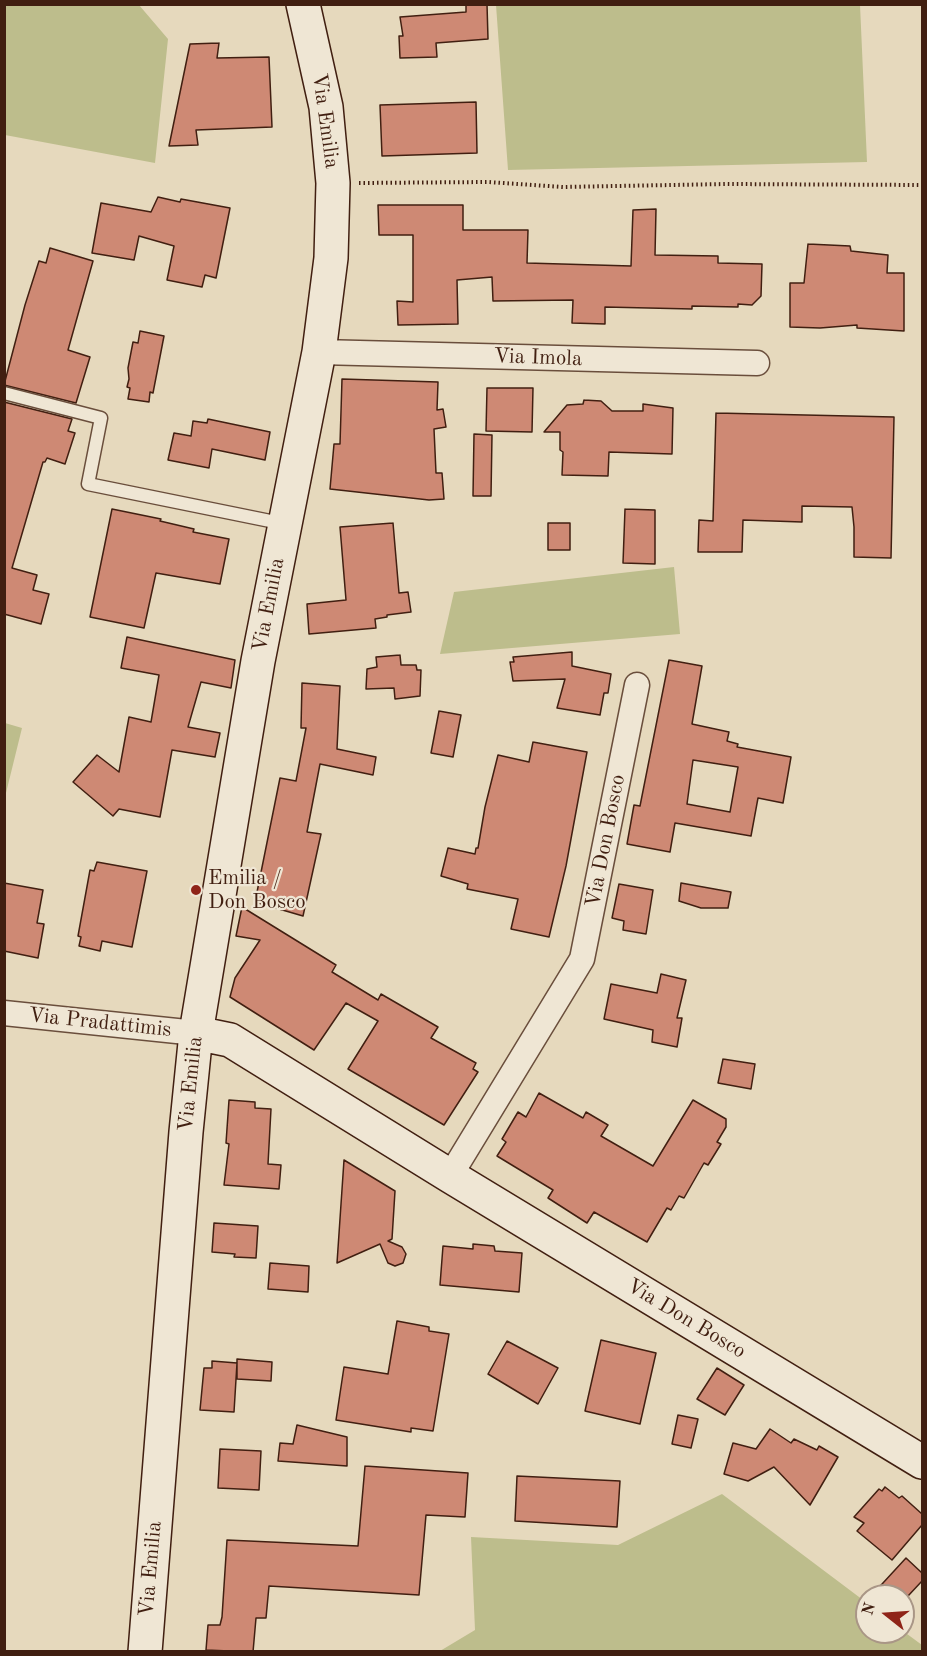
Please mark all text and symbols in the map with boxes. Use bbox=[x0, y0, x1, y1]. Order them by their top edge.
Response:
street label: Via Emilia bbox=[306, 72, 344, 170]
street label: Via Imola bbox=[493, 344, 583, 372]
street label: Via Emilia bbox=[247, 556, 291, 654]
street label: Via Don Bosco bbox=[581, 772, 631, 910]
place label: Emilia / Don Bosco bbox=[208, 865, 306, 915]
marker: Emilia / Don Bosco bbox=[189, 883, 203, 897]
street label: Via Pradattimis bbox=[27, 1003, 173, 1043]
street label: Via Emilia bbox=[173, 1035, 209, 1133]
street label: Via Don Bosco bbox=[622, 1273, 750, 1365]
street label: Via Emilia bbox=[134, 1520, 168, 1618]
north arrow bbox=[855, 1584, 915, 1644]
text: N bbox=[860, 1601, 879, 1618]

